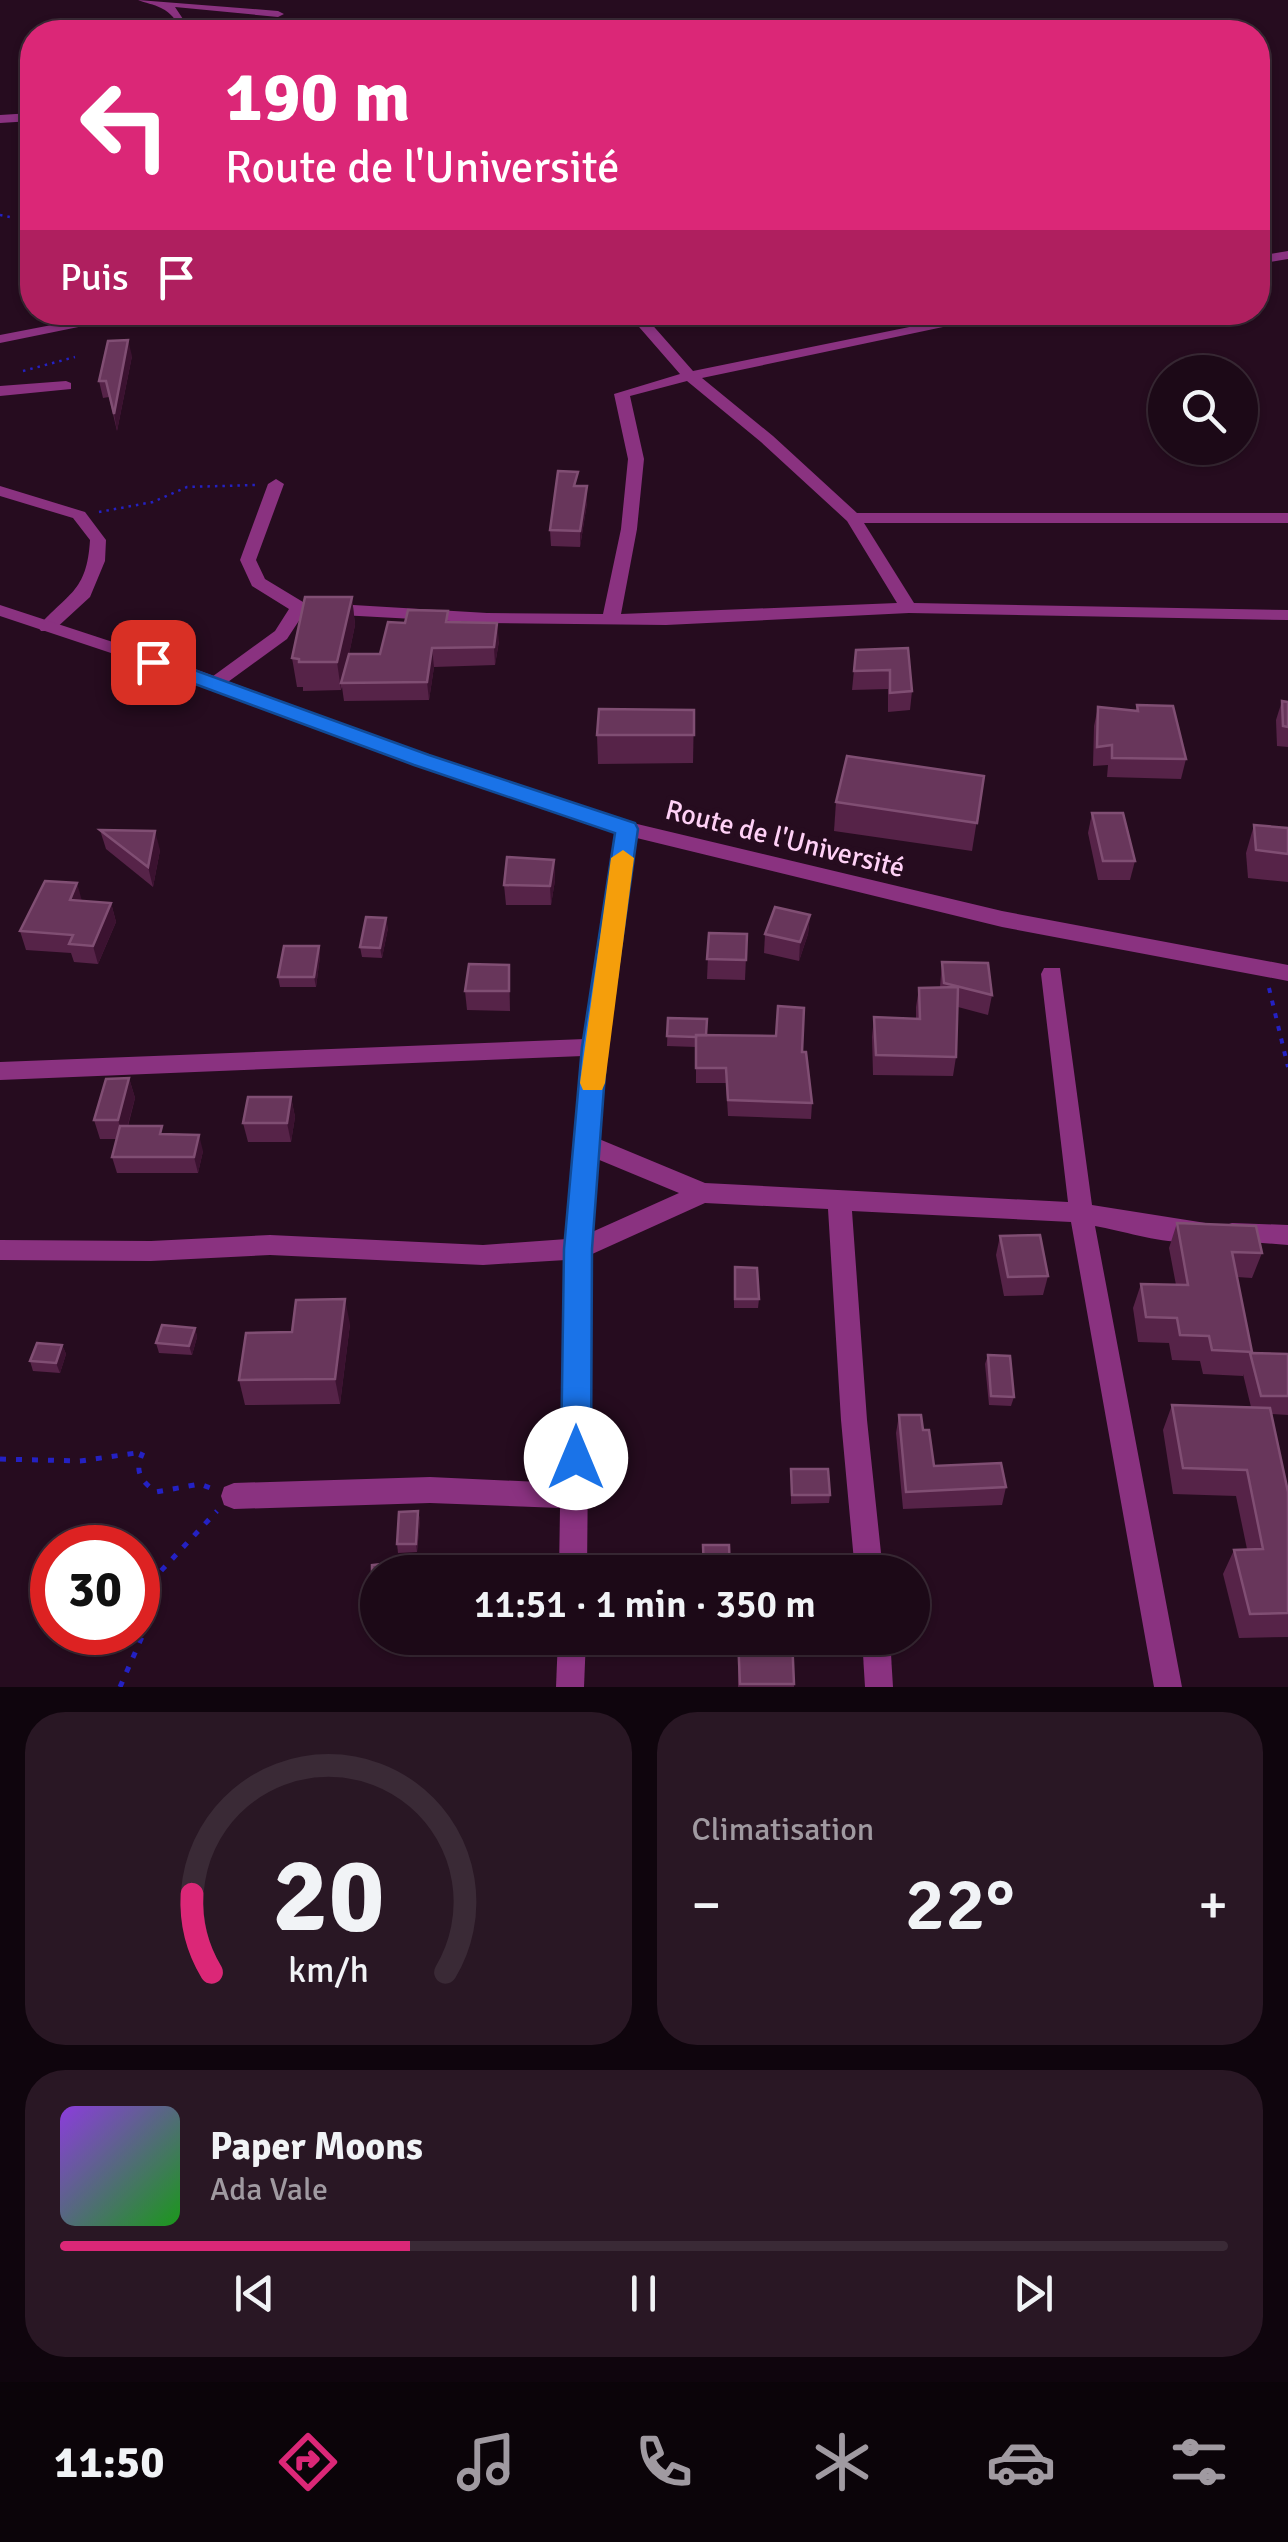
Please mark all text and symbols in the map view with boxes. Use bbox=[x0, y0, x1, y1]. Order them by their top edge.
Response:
text: 190 m bbox=[225, 54, 410, 140]
icon: left bbox=[60, 60, 190, 190]
text: Route de l'Université bbox=[225, 140, 620, 195]
icon: arrive bbox=[149, 250, 204, 305]
text: Puis bbox=[60, 254, 129, 301]
map controls bbox=[1148, 355, 1258, 465]
button: search bbox=[1148, 355, 1258, 465]
pin bbox=[111, 620, 196, 705]
icon: arrive bbox=[126, 635, 181, 690]
street label: Route de l'Université bbox=[662, 793, 908, 885]
position arrow bbox=[524, 1406, 628, 1510]
speed limit sign: 30 bbox=[30, 1525, 160, 1655]
text: 11:51 · 1 min · 350 m bbox=[474, 1581, 816, 1628]
text: Climatisation bbox=[692, 1810, 874, 1849]
text: 20 bbox=[272, 1832, 384, 1960]
text: 22° bbox=[905, 1858, 1015, 1951]
text: − bbox=[692, 1871, 721, 1939]
text: + bbox=[1198, 1871, 1228, 1939]
text: km/h bbox=[288, 1948, 369, 1992]
text: Paper Moons bbox=[210, 2123, 423, 2170]
text: Ada Vale bbox=[210, 2170, 328, 2209]
icon: previous bbox=[227, 2266, 282, 2321]
icon: pause bbox=[616, 2266, 671, 2321]
icon: next bbox=[1006, 2266, 1061, 2321]
icon: directions bbox=[273, 2427, 343, 2497]
icon: music bbox=[451, 2427, 521, 2497]
icon: phone bbox=[629, 2427, 699, 2497]
icon: climate bbox=[807, 2427, 877, 2497]
icon: car bbox=[986, 2427, 1056, 2497]
icon: filters bbox=[1164, 2427, 1234, 2497]
text: 11:50 bbox=[54, 2435, 165, 2490]

